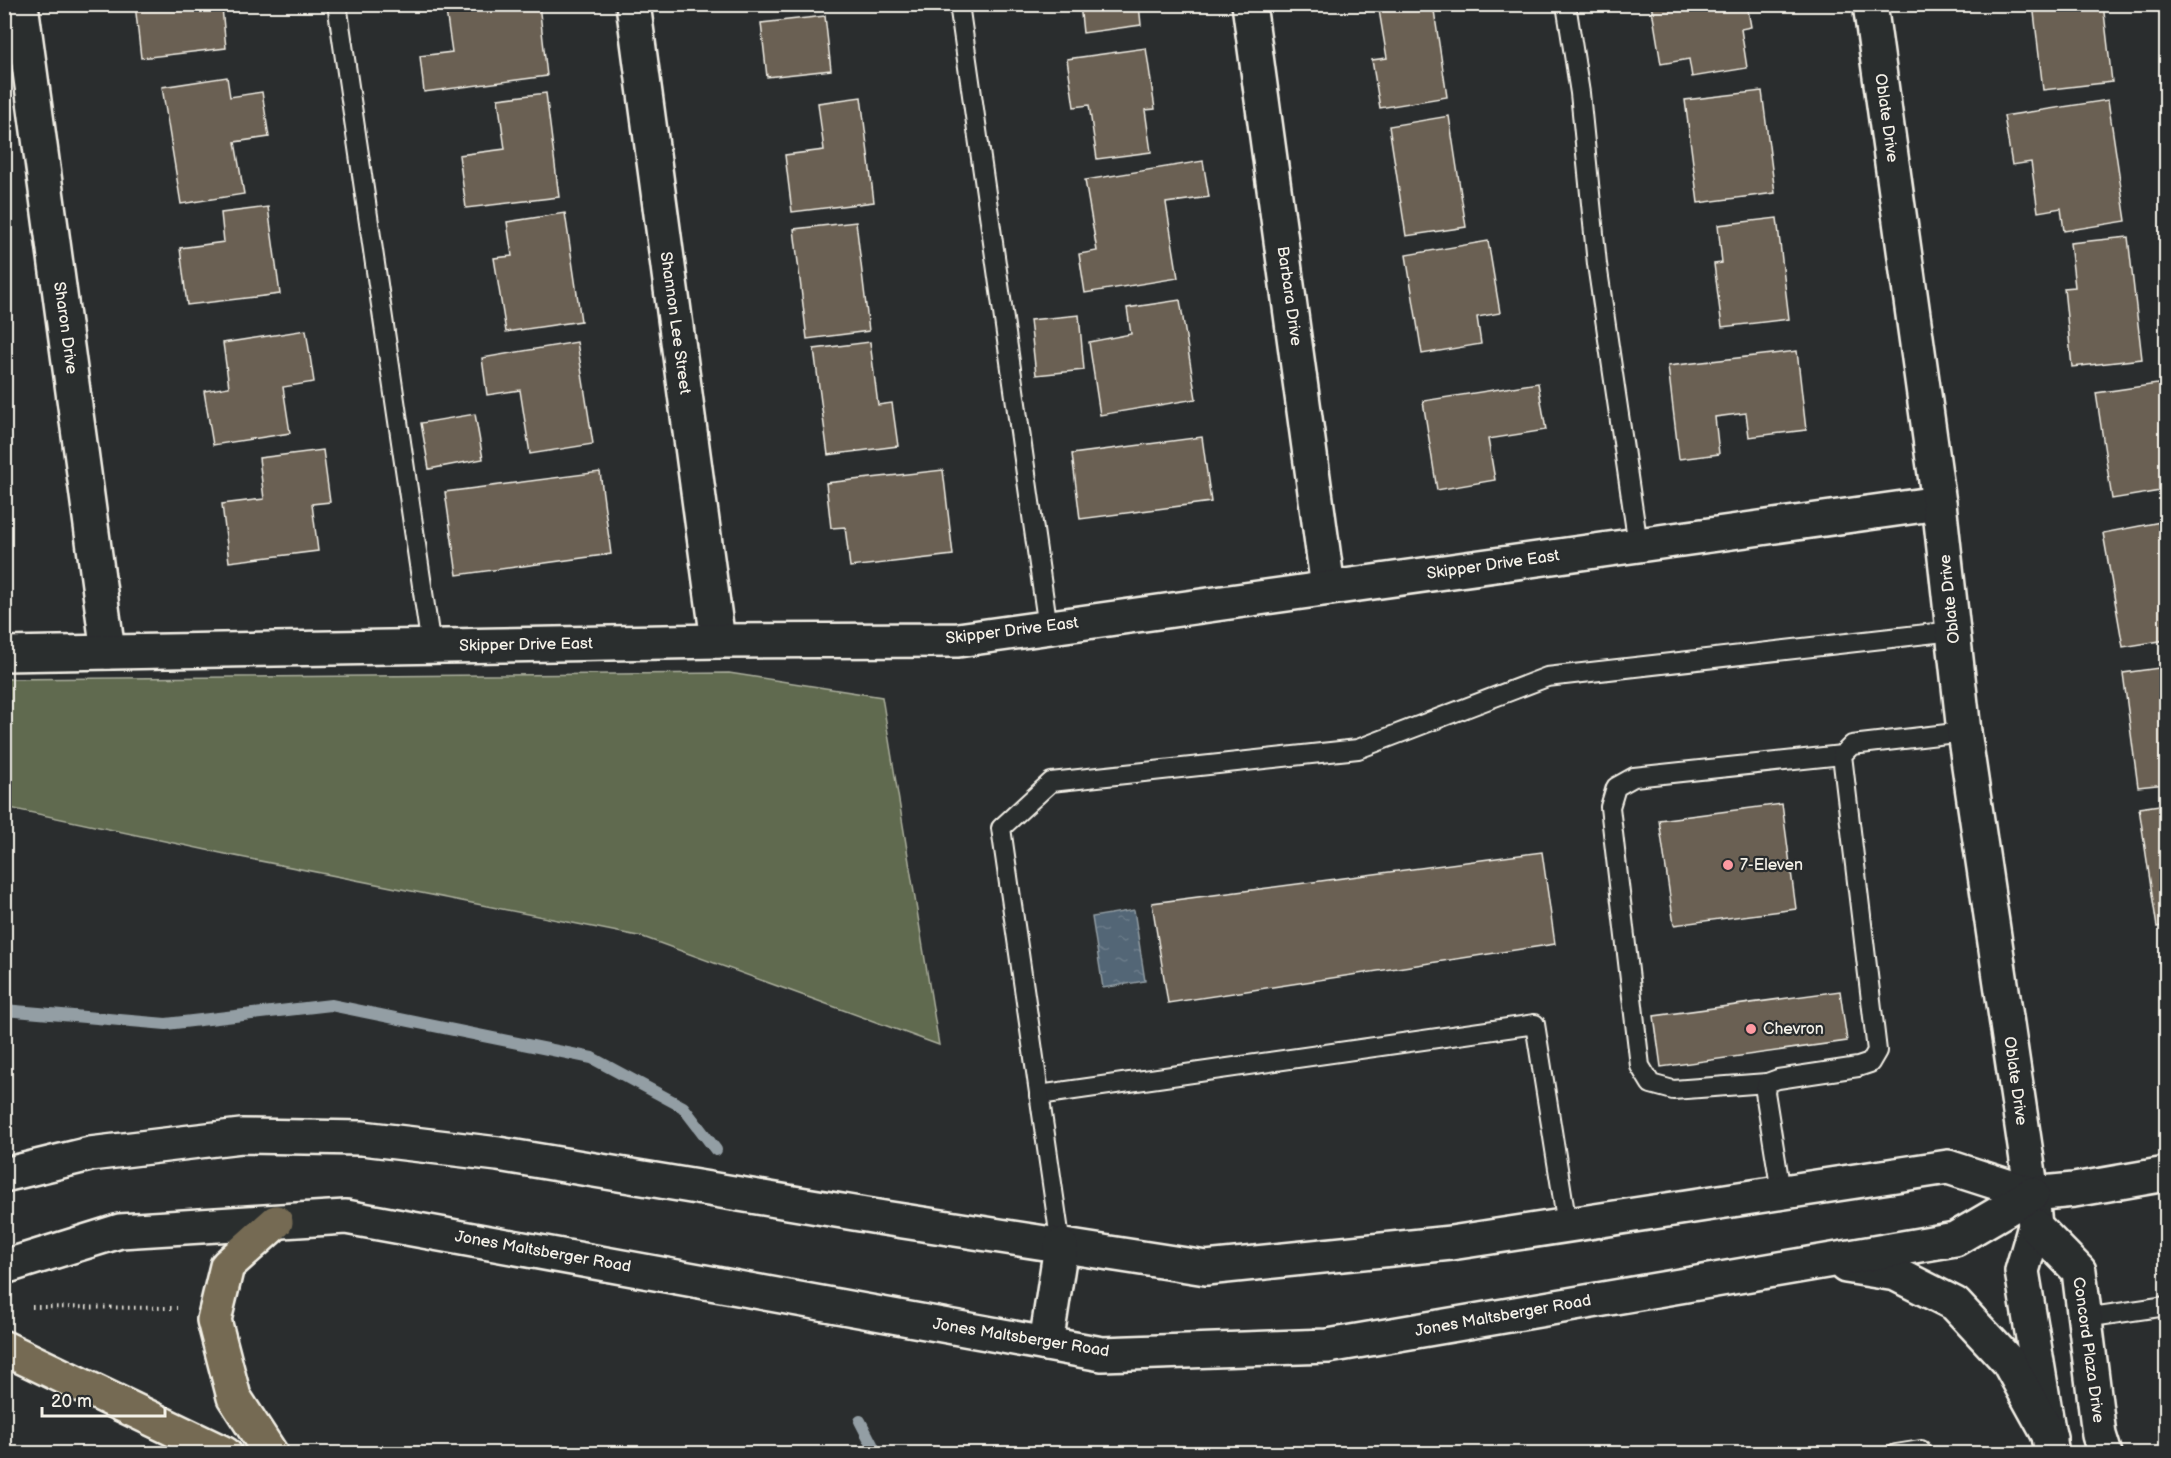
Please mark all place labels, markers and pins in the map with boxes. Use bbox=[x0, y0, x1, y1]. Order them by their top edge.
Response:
place label: 7-Eleven bbox=[1740, 856, 1803, 875]
marker: 7-Eleven bbox=[1721, 858, 1735, 872]
place label: Chevron bbox=[1763, 1020, 1824, 1039]
marker: Chevron bbox=[1744, 1022, 1758, 1036]

